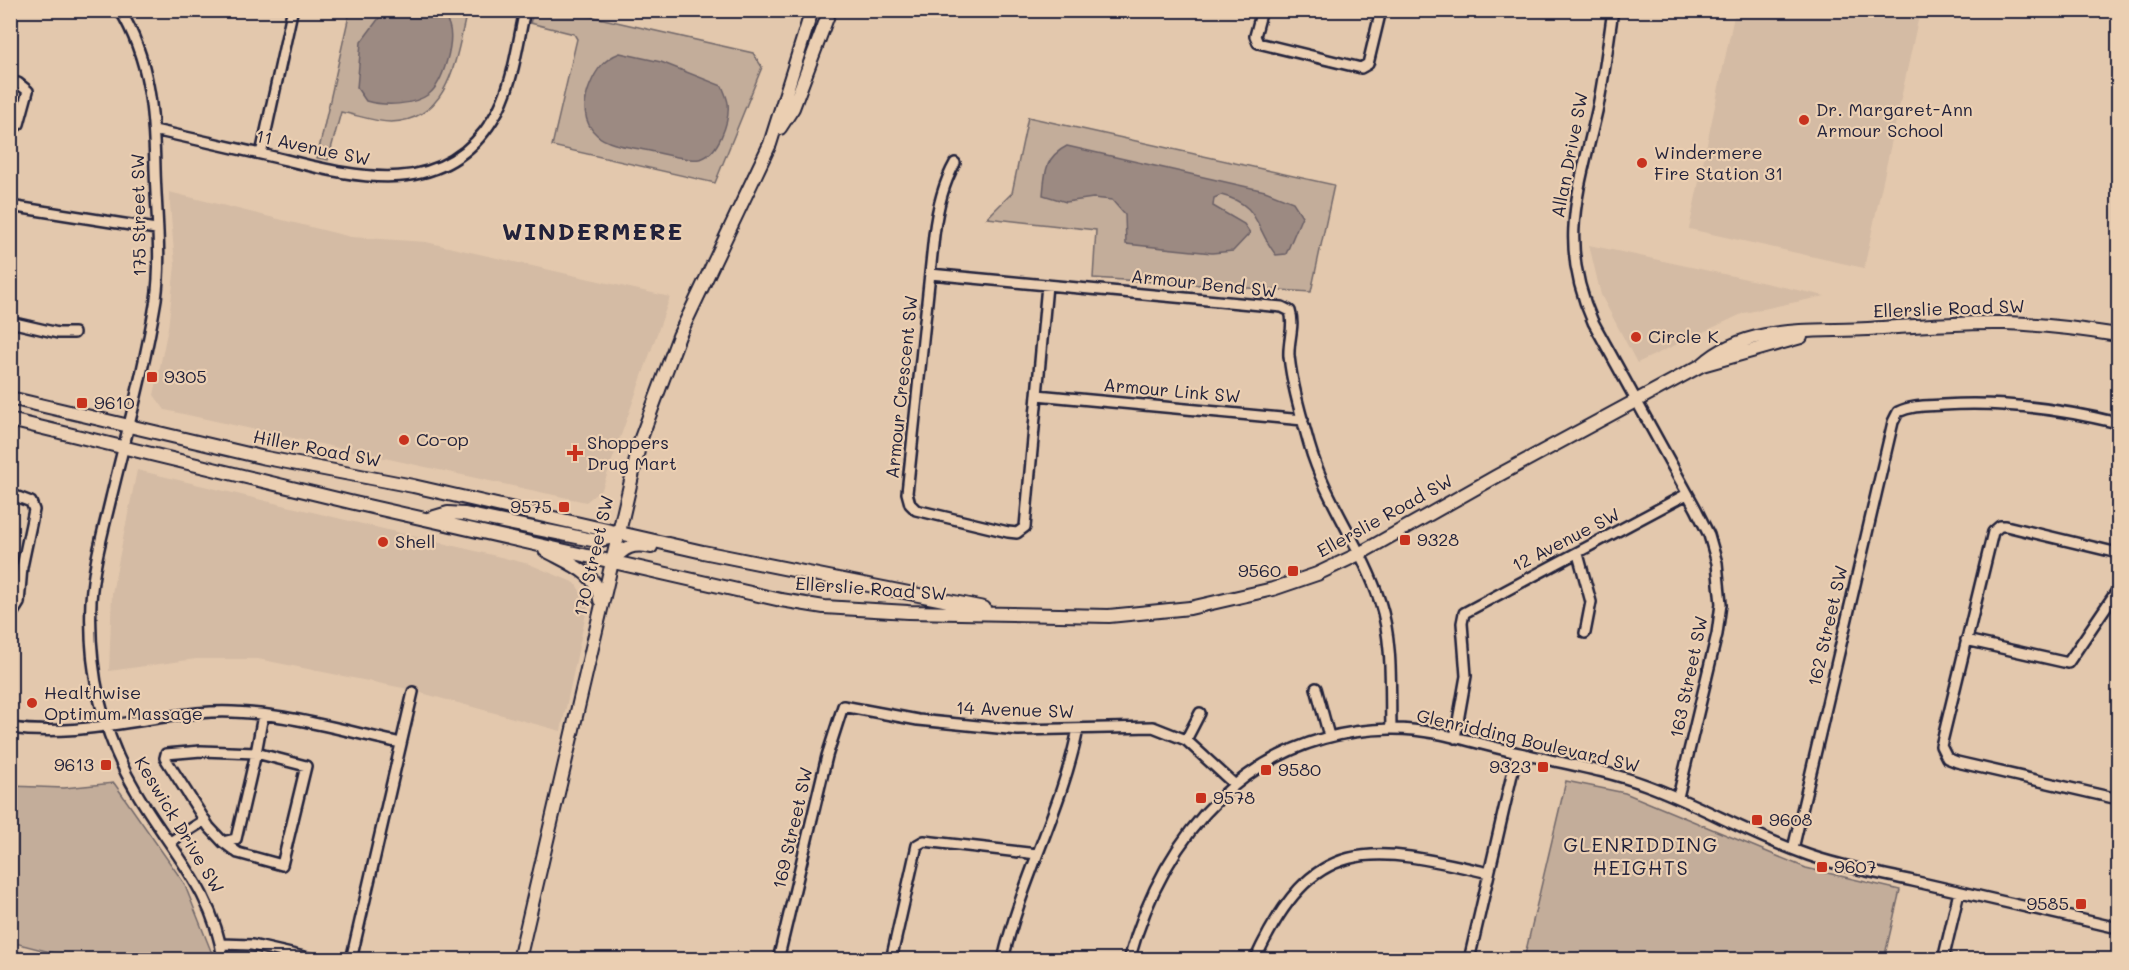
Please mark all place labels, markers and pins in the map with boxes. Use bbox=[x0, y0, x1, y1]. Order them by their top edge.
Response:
place label: Dr. Margaret-Ann Armour School bbox=[1816, 97, 1973, 142]
marker: Dr. Margaret-Ann Armour School bbox=[1797, 113, 1811, 127]
place label: Windermere Fire Station 31 bbox=[1654, 140, 1783, 185]
marker: Windermere Fire Station 31 bbox=[1635, 156, 1649, 170]
place label: Circle K bbox=[1648, 324, 1718, 348]
marker: Circle K bbox=[1629, 330, 1643, 344]
place label: 9305 bbox=[164, 364, 207, 388]
marker: 9305 bbox=[145, 370, 159, 384]
place label: 9610 bbox=[94, 390, 135, 414]
marker: 9610 bbox=[75, 396, 89, 410]
place label: Co-op bbox=[416, 427, 469, 451]
place label: Shoppers Drug Mart bbox=[587, 430, 677, 475]
marker: Co-op bbox=[397, 433, 411, 447]
marker: Shoppers Drug Mart bbox=[568, 446, 582, 460]
place label: 9575 bbox=[510, 494, 552, 518]
marker: 9575 bbox=[557, 500, 571, 514]
place label: 9328 bbox=[1417, 527, 1459, 551]
place label: Shell bbox=[395, 529, 435, 553]
marker: 9328 bbox=[1398, 533, 1412, 547]
marker: Shell bbox=[376, 535, 390, 549]
place label: 9560 bbox=[1238, 558, 1281, 582]
marker: 9560 bbox=[1286, 564, 1300, 578]
place label: Healthwise Optimum Massage bbox=[44, 680, 203, 725]
marker: Healthwise Optimum Massage bbox=[25, 696, 39, 710]
place label: 9613 bbox=[54, 752, 94, 776]
place label: 9323 bbox=[1489, 754, 1531, 778]
place label: 9580 bbox=[1278, 757, 1321, 781]
marker: 9613 bbox=[99, 758, 113, 772]
marker: 9323 bbox=[1536, 760, 1550, 774]
marker: 9580 bbox=[1259, 763, 1273, 777]
place label: 9578 bbox=[1213, 785, 1255, 809]
marker: 9578 bbox=[1194, 791, 1208, 805]
place label: 9608 bbox=[1769, 807, 1813, 831]
marker: 9608 bbox=[1750, 813, 1764, 827]
place label: 9607 bbox=[1834, 854, 1877, 878]
marker: 9607 bbox=[1815, 860, 1829, 874]
place label: 9585 bbox=[2026, 891, 2069, 915]
marker: 9585 bbox=[2074, 897, 2088, 911]

